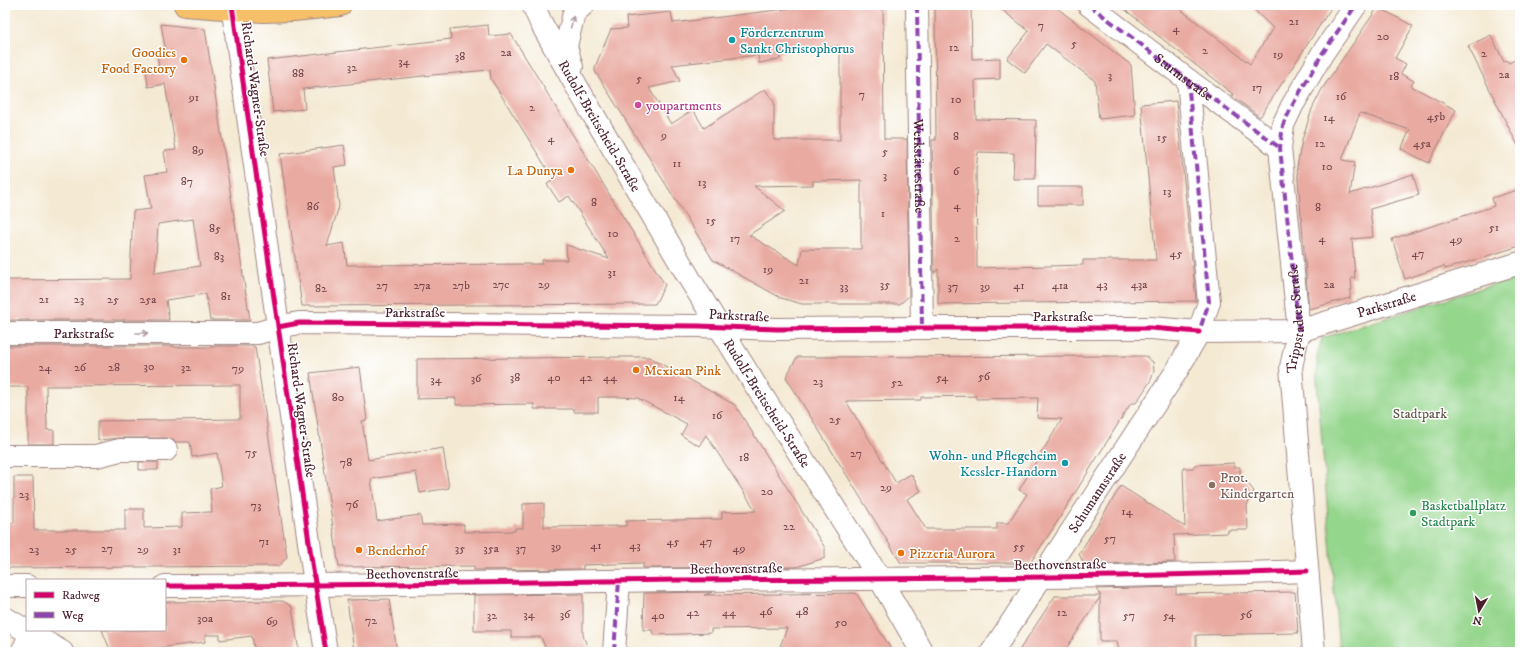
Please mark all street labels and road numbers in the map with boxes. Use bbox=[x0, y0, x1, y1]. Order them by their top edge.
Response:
street label: Richard-Wagner-Straße bbox=[237, 21, 273, 158]
street label: Sturmstraße bbox=[1150, 50, 1216, 106]
street label: Rudolf-Breitscheid-Straße bbox=[554, 57, 645, 195]
street label: Werkstättestraße bbox=[909, 118, 928, 214]
street label: Trippstadter Straße bbox=[1283, 263, 1309, 374]
street label: Parkstraße bbox=[1355, 287, 1419, 323]
street label: Parkstraße bbox=[385, 304, 446, 322]
street label: Parkstraße bbox=[708, 305, 770, 327]
street label: Parkstraße bbox=[1033, 308, 1094, 326]
street label: Parkstraße bbox=[54, 325, 115, 343]
street label: Rudolf-Breitscheid-Straße bbox=[719, 336, 814, 472]
street label: Richard-Wagner-Straße bbox=[283, 342, 319, 479]
street label: Schumannstraße bbox=[1065, 449, 1131, 537]
street label: Beethovenstraße bbox=[1013, 555, 1107, 575]
street label: Beethovenstraße bbox=[689, 559, 783, 579]
street label: Beethovenstraße bbox=[365, 564, 459, 584]

